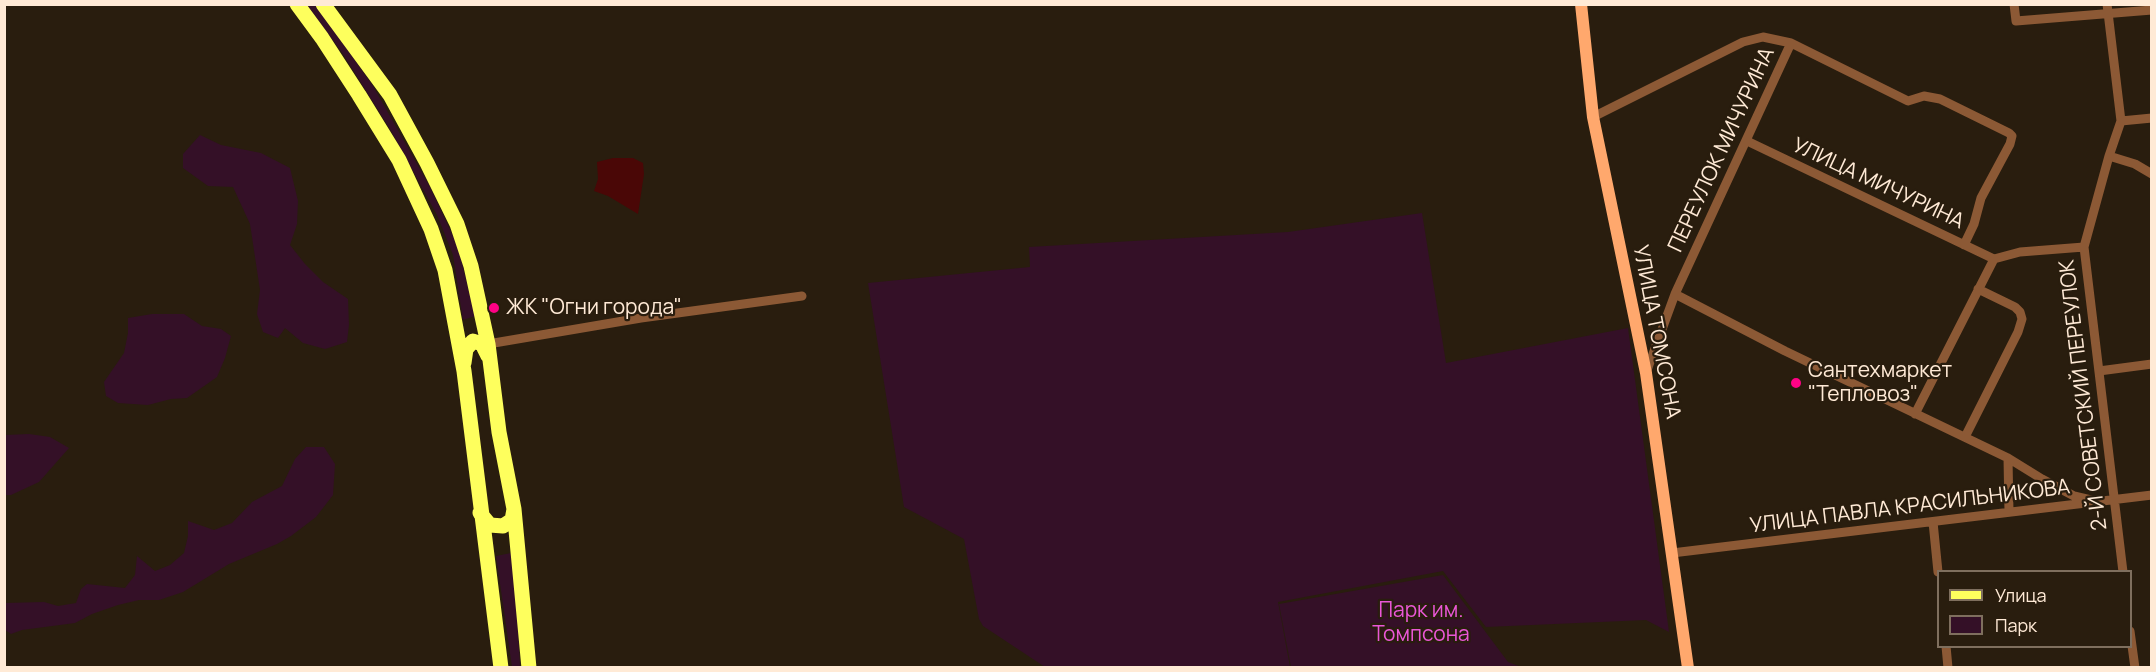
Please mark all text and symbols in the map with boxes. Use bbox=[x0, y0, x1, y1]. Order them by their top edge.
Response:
street label: ПЕРЕУЛОК МИЧУРИНА bbox=[1664, 44, 1780, 256]
street label: УЛИЦА МИЧУРИНА bbox=[1788, 133, 1968, 235]
street label: УЛИЦА ТОМСОНА bbox=[1627, 243, 1685, 421]
street label: 2-Й СОВЕТСКИЙ ПЕРЕУЛОК bbox=[2055, 258, 2113, 532]
place label: ЖК "Огни города" bbox=[506, 295, 682, 321]
marker: ЖК "Огни города" bbox=[487, 301, 501, 315]
place label: Сантехмаркет "Тепловоз" bbox=[1808, 358, 1952, 408]
marker: Сантехмаркет "Тепловоз" bbox=[1789, 376, 1803, 390]
street label: УЛИЦА ПАВЛА КРАСИЛЬНИКОВА bbox=[1748, 475, 2072, 539]
legend bbox=[1937, 570, 2132, 648]
text: Улица bbox=[1995, 583, 2047, 607]
park label: Парк им. Томпсона bbox=[1372, 598, 1470, 648]
text: Парк bbox=[1995, 613, 2037, 637]

